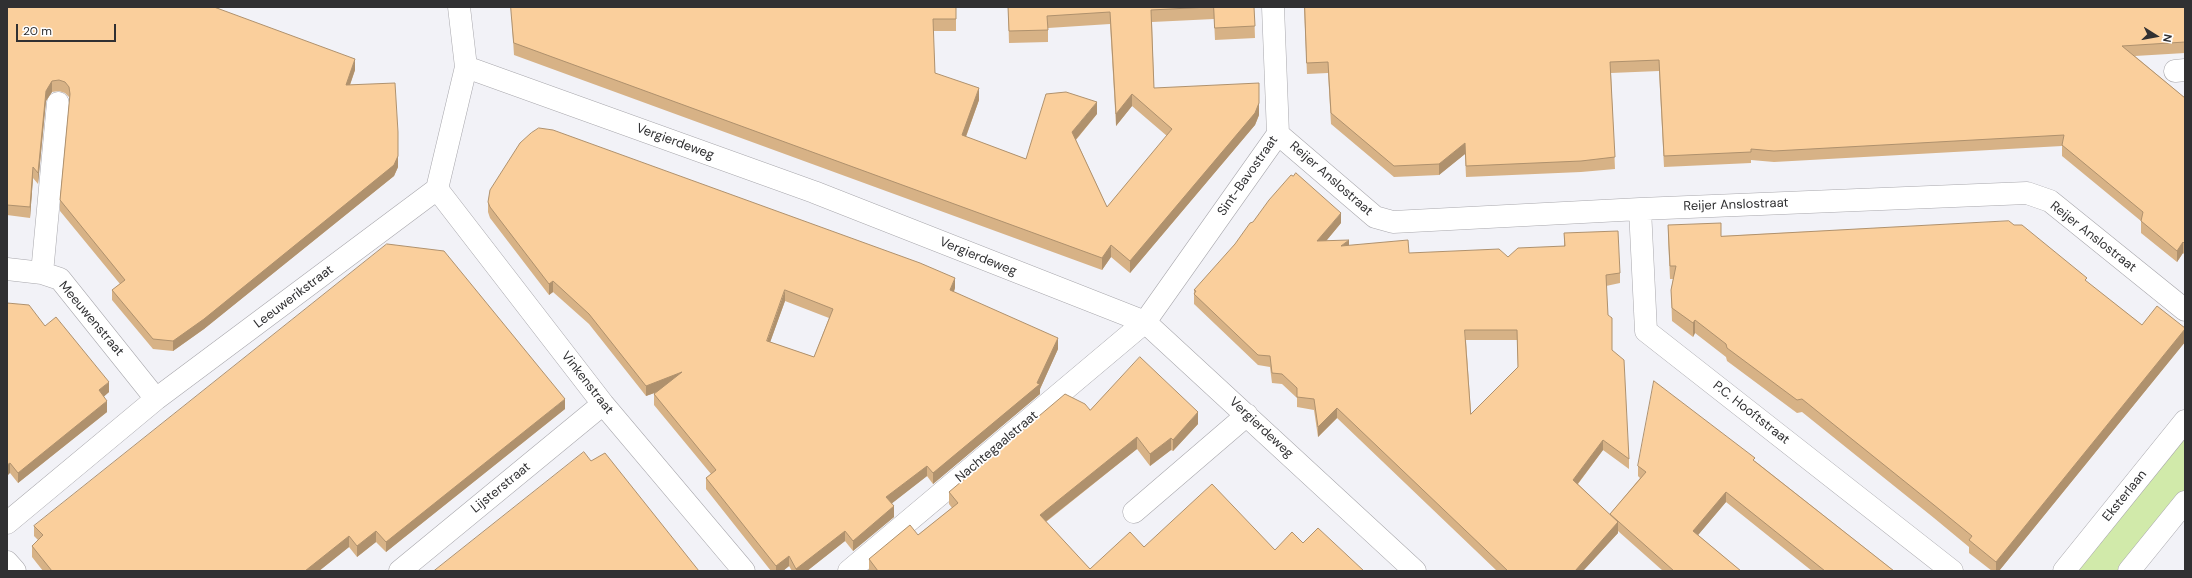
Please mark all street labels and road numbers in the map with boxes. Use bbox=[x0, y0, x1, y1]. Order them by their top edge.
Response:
street label: Vergierdeweg bbox=[634, 121, 716, 163]
street label: Sint-Bavostraat bbox=[1215, 133, 1281, 219]
street label: Reijer Anslostraat bbox=[1286, 139, 1376, 219]
street label: Reijer Anslostraat bbox=[1683, 195, 1789, 215]
street label: Reijer Anslostraat bbox=[2047, 199, 2139, 275]
street label: Vergierdeweg bbox=[937, 234, 1019, 280]
street label: Leeuwerikstraat bbox=[251, 262, 337, 332]
street label: Meeuwenstraat bbox=[55, 278, 127, 360]
street label: Vinkenstraat bbox=[558, 348, 616, 418]
street label: P.C. Hooftstraat bbox=[1709, 378, 1793, 448]
street label: Vergierdeweg bbox=[1226, 394, 1296, 462]
street label: Nachtegaalstraat bbox=[953, 408, 1041, 486]
street label: Lijsterstraat bbox=[468, 459, 534, 517]
street label: Eksterlaan bbox=[2100, 467, 2150, 525]

